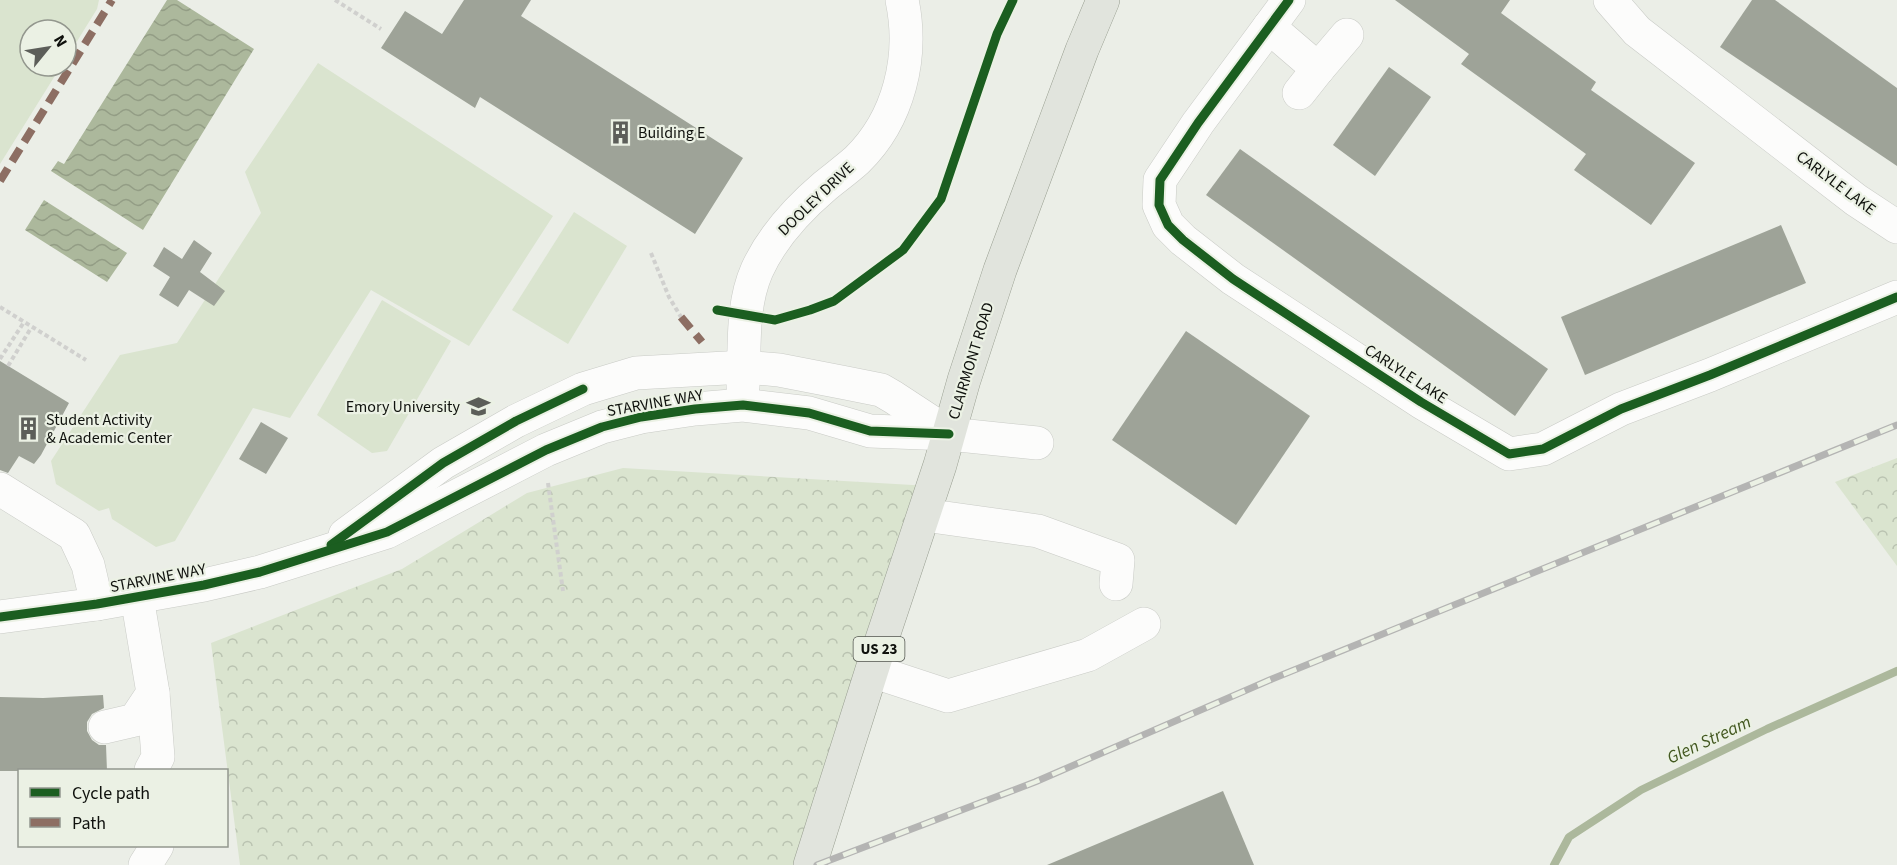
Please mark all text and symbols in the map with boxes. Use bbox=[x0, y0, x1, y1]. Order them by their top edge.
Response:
north arrow bbox=[18, 18, 78, 78]
text: N bbox=[48, 31, 72, 51]
building icon: Building E bbox=[607, 120, 633, 146]
place label: Building E bbox=[638, 122, 705, 144]
street label: CARLYLE LAKE bbox=[1792, 146, 1880, 220]
street label: DOOLEY DRIVE bbox=[773, 157, 859, 241]
street label: CLAIRMONT ROAD bbox=[943, 300, 999, 422]
street label: CARLYLE LAKE bbox=[1360, 339, 1452, 409]
street label: STARVINE WAY bbox=[605, 384, 705, 422]
school or university icon: Emory University bbox=[465, 394, 491, 420]
place label: Emory University bbox=[346, 396, 461, 418]
place label: Student Activity & Academic Center bbox=[46, 409, 172, 449]
building icon: Student Activity & Academic Center bbox=[15, 416, 41, 442]
street label: STARVINE WAY bbox=[108, 558, 208, 598]
road number: US 23 bbox=[854, 637, 904, 661]
water label: Glen Stream bbox=[1663, 710, 1755, 770]
legend bbox=[18, 769, 228, 847]
text: Cycle path bbox=[72, 781, 150, 806]
text: Path bbox=[72, 811, 106, 836]

